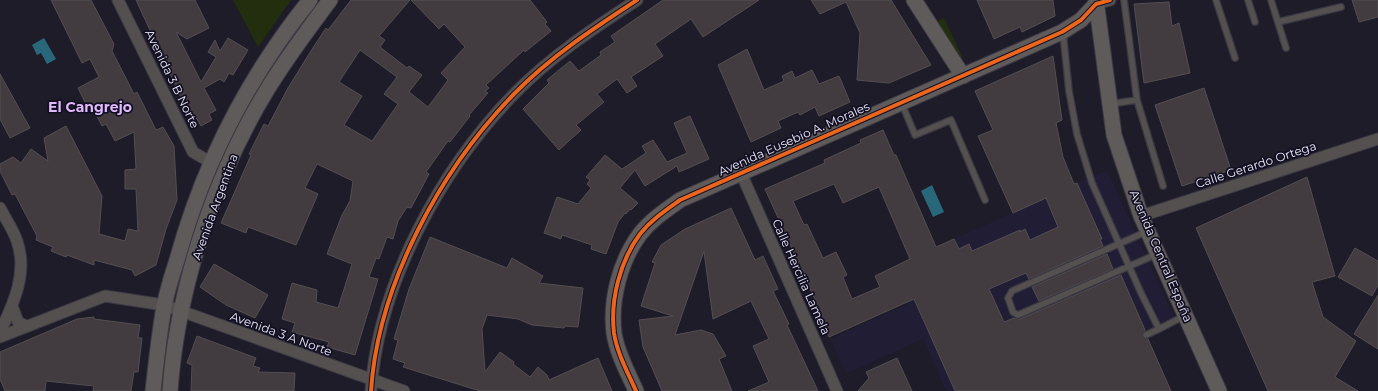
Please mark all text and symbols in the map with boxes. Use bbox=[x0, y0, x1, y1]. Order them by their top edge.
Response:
street label: Avenida 3 B Norte bbox=[142, 27, 203, 131]
district label: El Cangrejo bbox=[48, 98, 132, 116]
street label: Avenida Eusebio A. Morales bbox=[716, 98, 872, 179]
street label: Calle Gerardo Ortega bbox=[1194, 138, 1318, 191]
street label: Avenida Argentina bbox=[188, 152, 241, 262]
street label: Avenida Central España bbox=[1127, 188, 1196, 324]
street label: Calle Hercilia Lamela bbox=[769, 217, 834, 337]
street label: Avenida 3 A Norte bbox=[228, 308, 334, 359]

